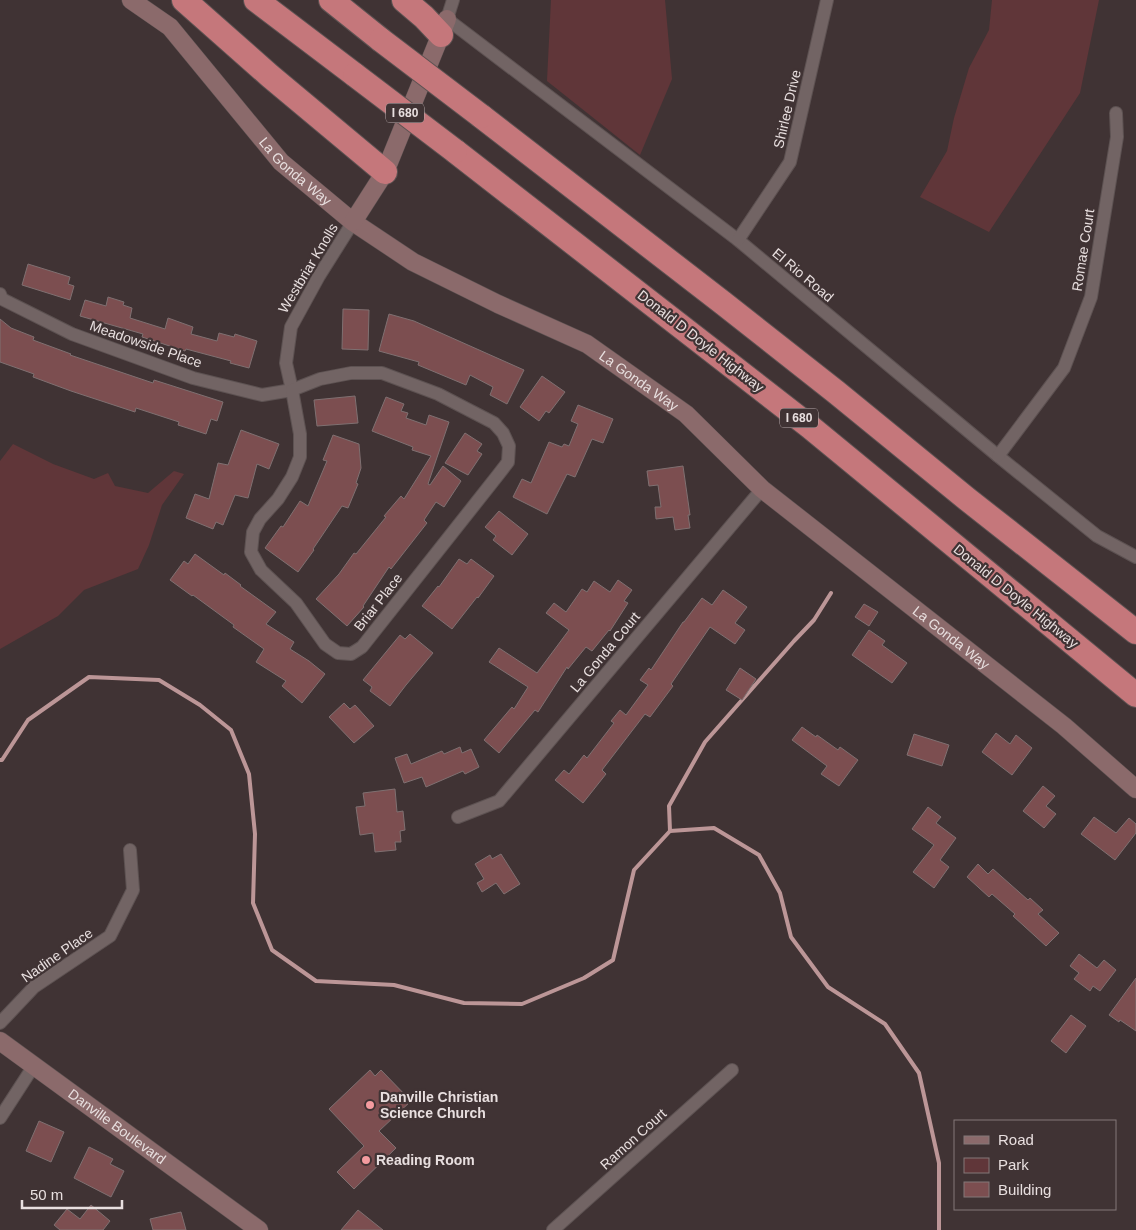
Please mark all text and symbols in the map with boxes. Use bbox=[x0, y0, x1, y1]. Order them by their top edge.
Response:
street label: Shirlee Drive bbox=[770, 68, 804, 150]
road number: I 680 bbox=[386, 104, 424, 122]
street label: La Gonda Way bbox=[256, 134, 335, 209]
street label: Romae Court bbox=[1069, 208, 1097, 292]
street label: Westbriar Knolls bbox=[275, 220, 341, 316]
street label: El Rio Road bbox=[769, 245, 837, 305]
street label: Donald D Doyle Highway bbox=[635, 287, 767, 395]
street label: Meadowside Place bbox=[88, 317, 204, 371]
street label: La Gonda Way bbox=[596, 347, 681, 414]
road number: I 680 bbox=[780, 408, 818, 428]
street label: Donald D Doyle Highway bbox=[950, 541, 1082, 651]
street label: Briar Place bbox=[351, 570, 406, 634]
street label: La Gonda Way bbox=[910, 603, 993, 672]
street label: La Gonda Court bbox=[567, 609, 643, 695]
street label: Nadine Place bbox=[18, 924, 96, 985]
street label: Danville Boulevard bbox=[65, 1086, 169, 1167]
place label: Danville Christian Science Church bbox=[380, 1089, 498, 1121]
marker: Danville Christian Science Church bbox=[364, 1099, 376, 1111]
street label: Ramon Court bbox=[597, 1105, 669, 1173]
legend bbox=[954, 1120, 1116, 1210]
text: Road bbox=[998, 1131, 1034, 1148]
place label: Reading Room bbox=[376, 1152, 475, 1168]
marker: Reading Room bbox=[360, 1154, 372, 1166]
text: Park bbox=[998, 1156, 1029, 1173]
scale bar bbox=[22, 1178, 122, 1210]
text: Building bbox=[998, 1181, 1051, 1198]
text: 50 m bbox=[30, 1186, 63, 1203]

